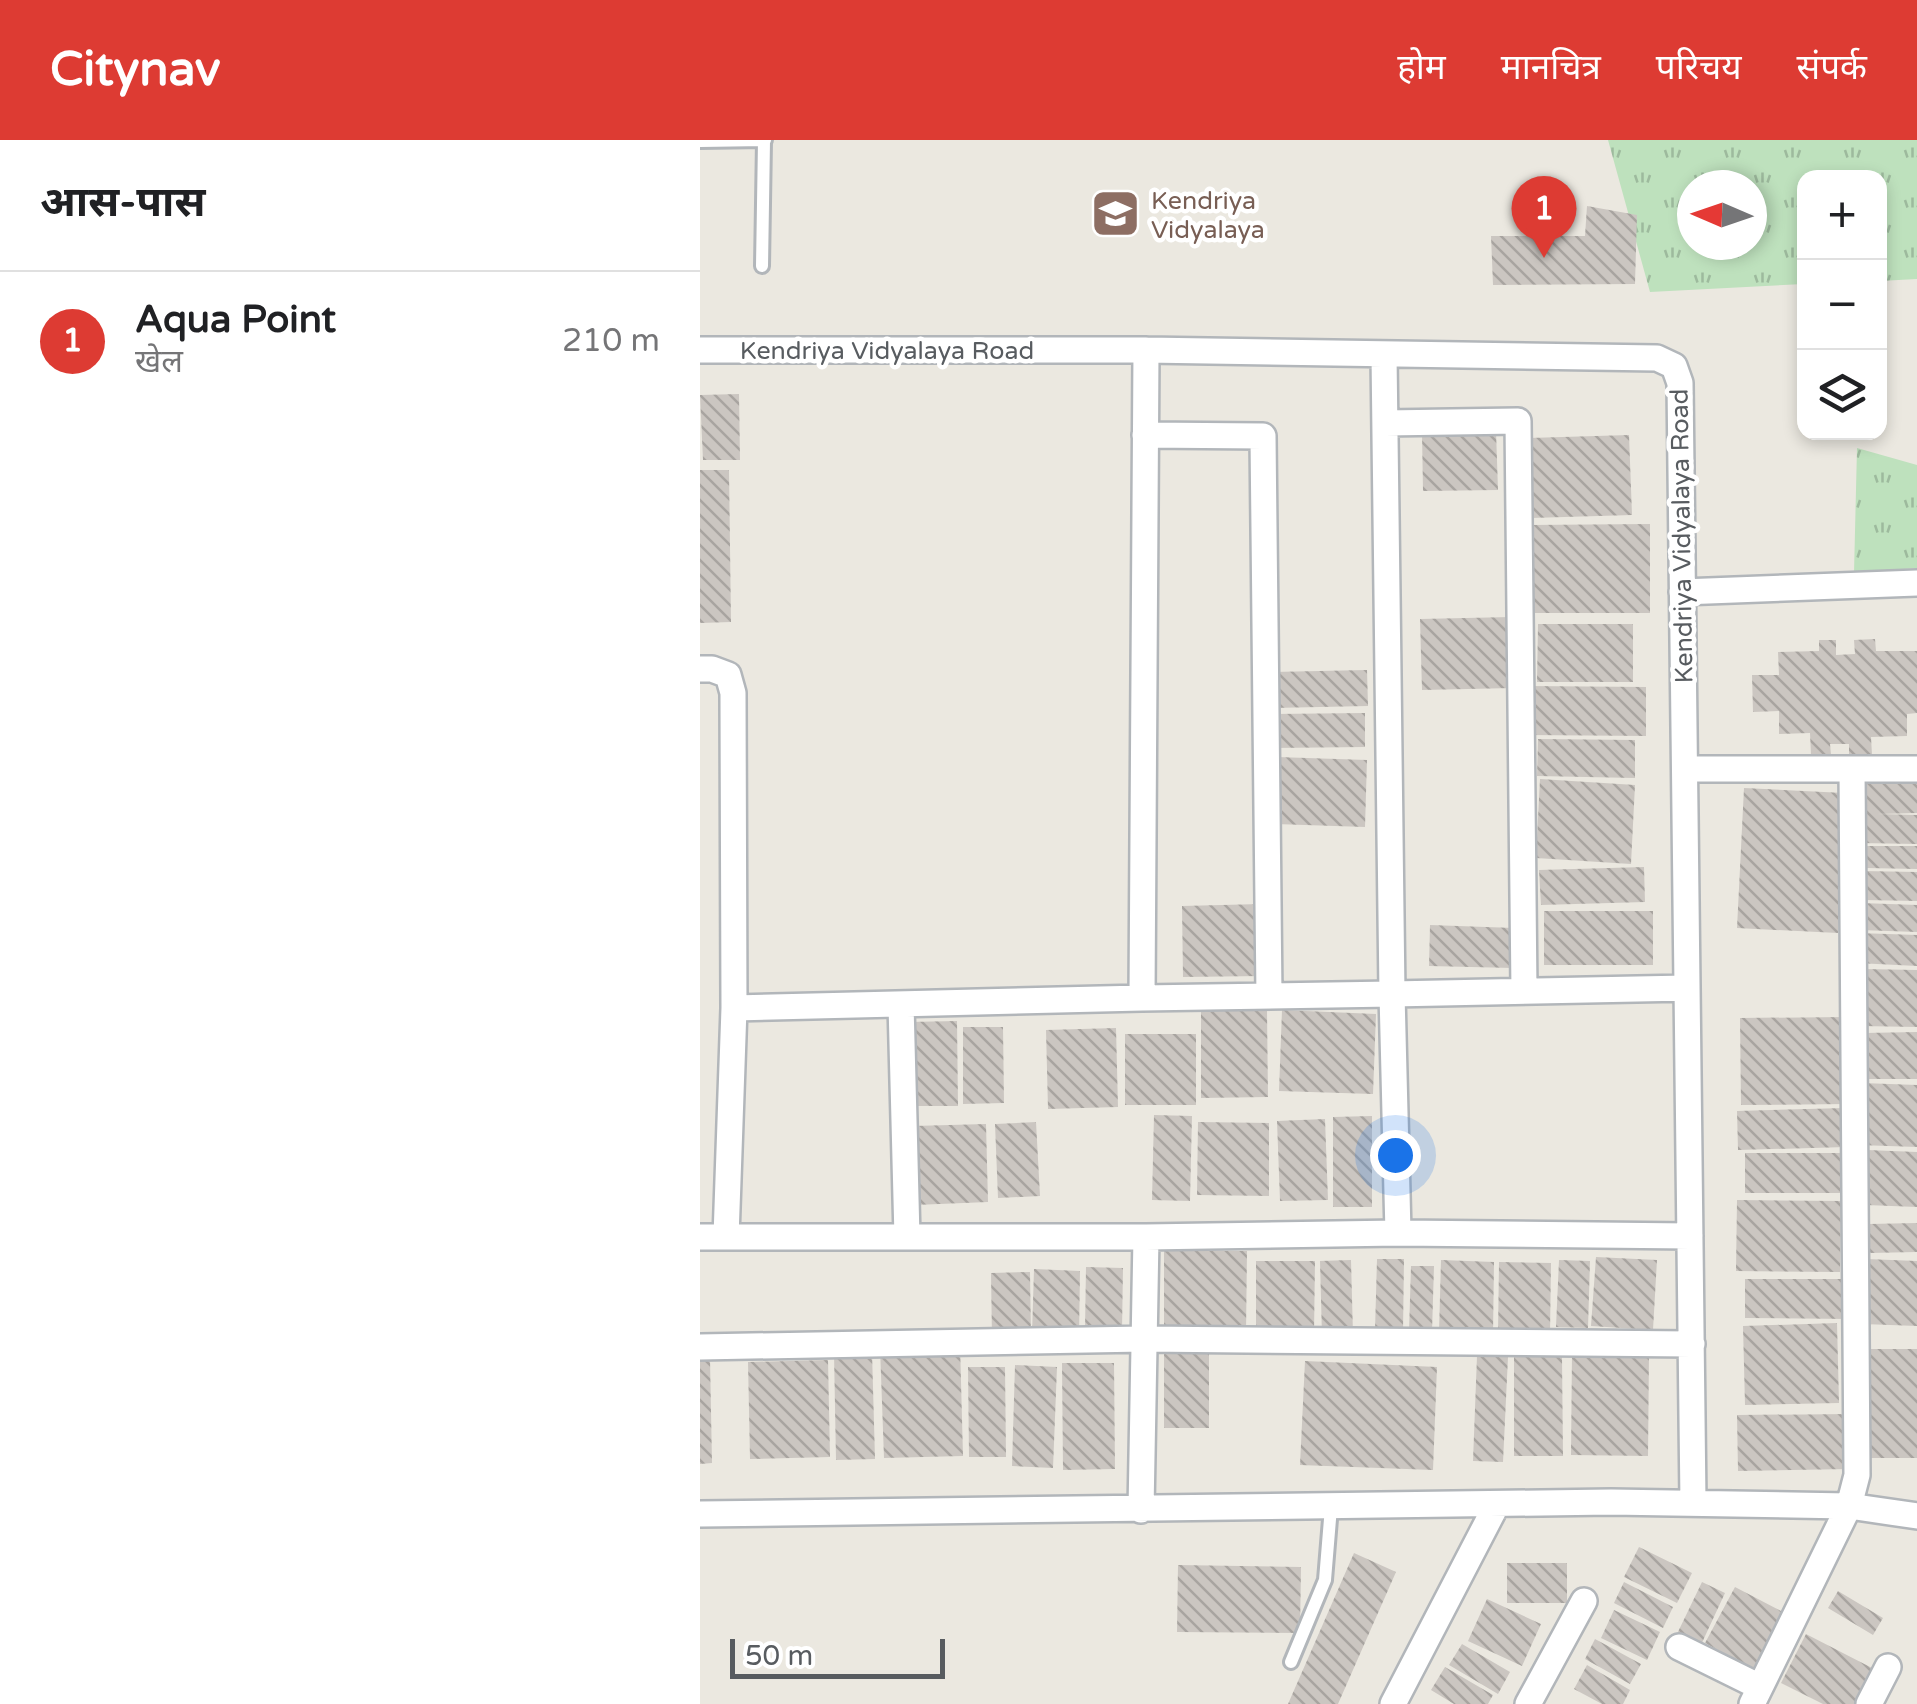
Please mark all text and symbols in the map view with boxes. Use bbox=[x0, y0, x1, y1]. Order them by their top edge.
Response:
text: Citynav bbox=[50, 41, 220, 99]
text: होम bbox=[1397, 47, 1446, 89]
text: मानचित्र bbox=[1501, 47, 1601, 89]
text: परिचय bbox=[1656, 47, 1742, 89]
text: संपर्क bbox=[1797, 47, 1867, 89]
north arrow bbox=[1677, 170, 1767, 260]
map controls bbox=[1797, 170, 1887, 440]
button: + bbox=[1797, 170, 1887, 260]
pin: 1 bbox=[1512, 176, 1576, 258]
text: आस-पास bbox=[40, 177, 205, 228]
place label: Kendriya Vidyalaya bbox=[1151, 186, 1265, 245]
school or university icon: Kendriya Vidyalaya bbox=[1090, 188, 1142, 240]
button: − bbox=[1797, 260, 1887, 350]
text: Aqua Point bbox=[135, 297, 336, 343]
text: 1 bbox=[62, 322, 83, 360]
text: 210 m bbox=[562, 322, 660, 360]
street label: Kendriya Vidyalaya Road bbox=[740, 336, 1034, 366]
text: खेल bbox=[135, 343, 183, 381]
button: layers bbox=[1797, 350, 1887, 440]
street label: Kendriya Vidyalaya Road bbox=[1664, 388, 1700, 684]
your location bbox=[1370, 1130, 1421, 1181]
scale bar bbox=[730, 1634, 945, 1678]
text: 50 m bbox=[745, 1639, 813, 1673]

